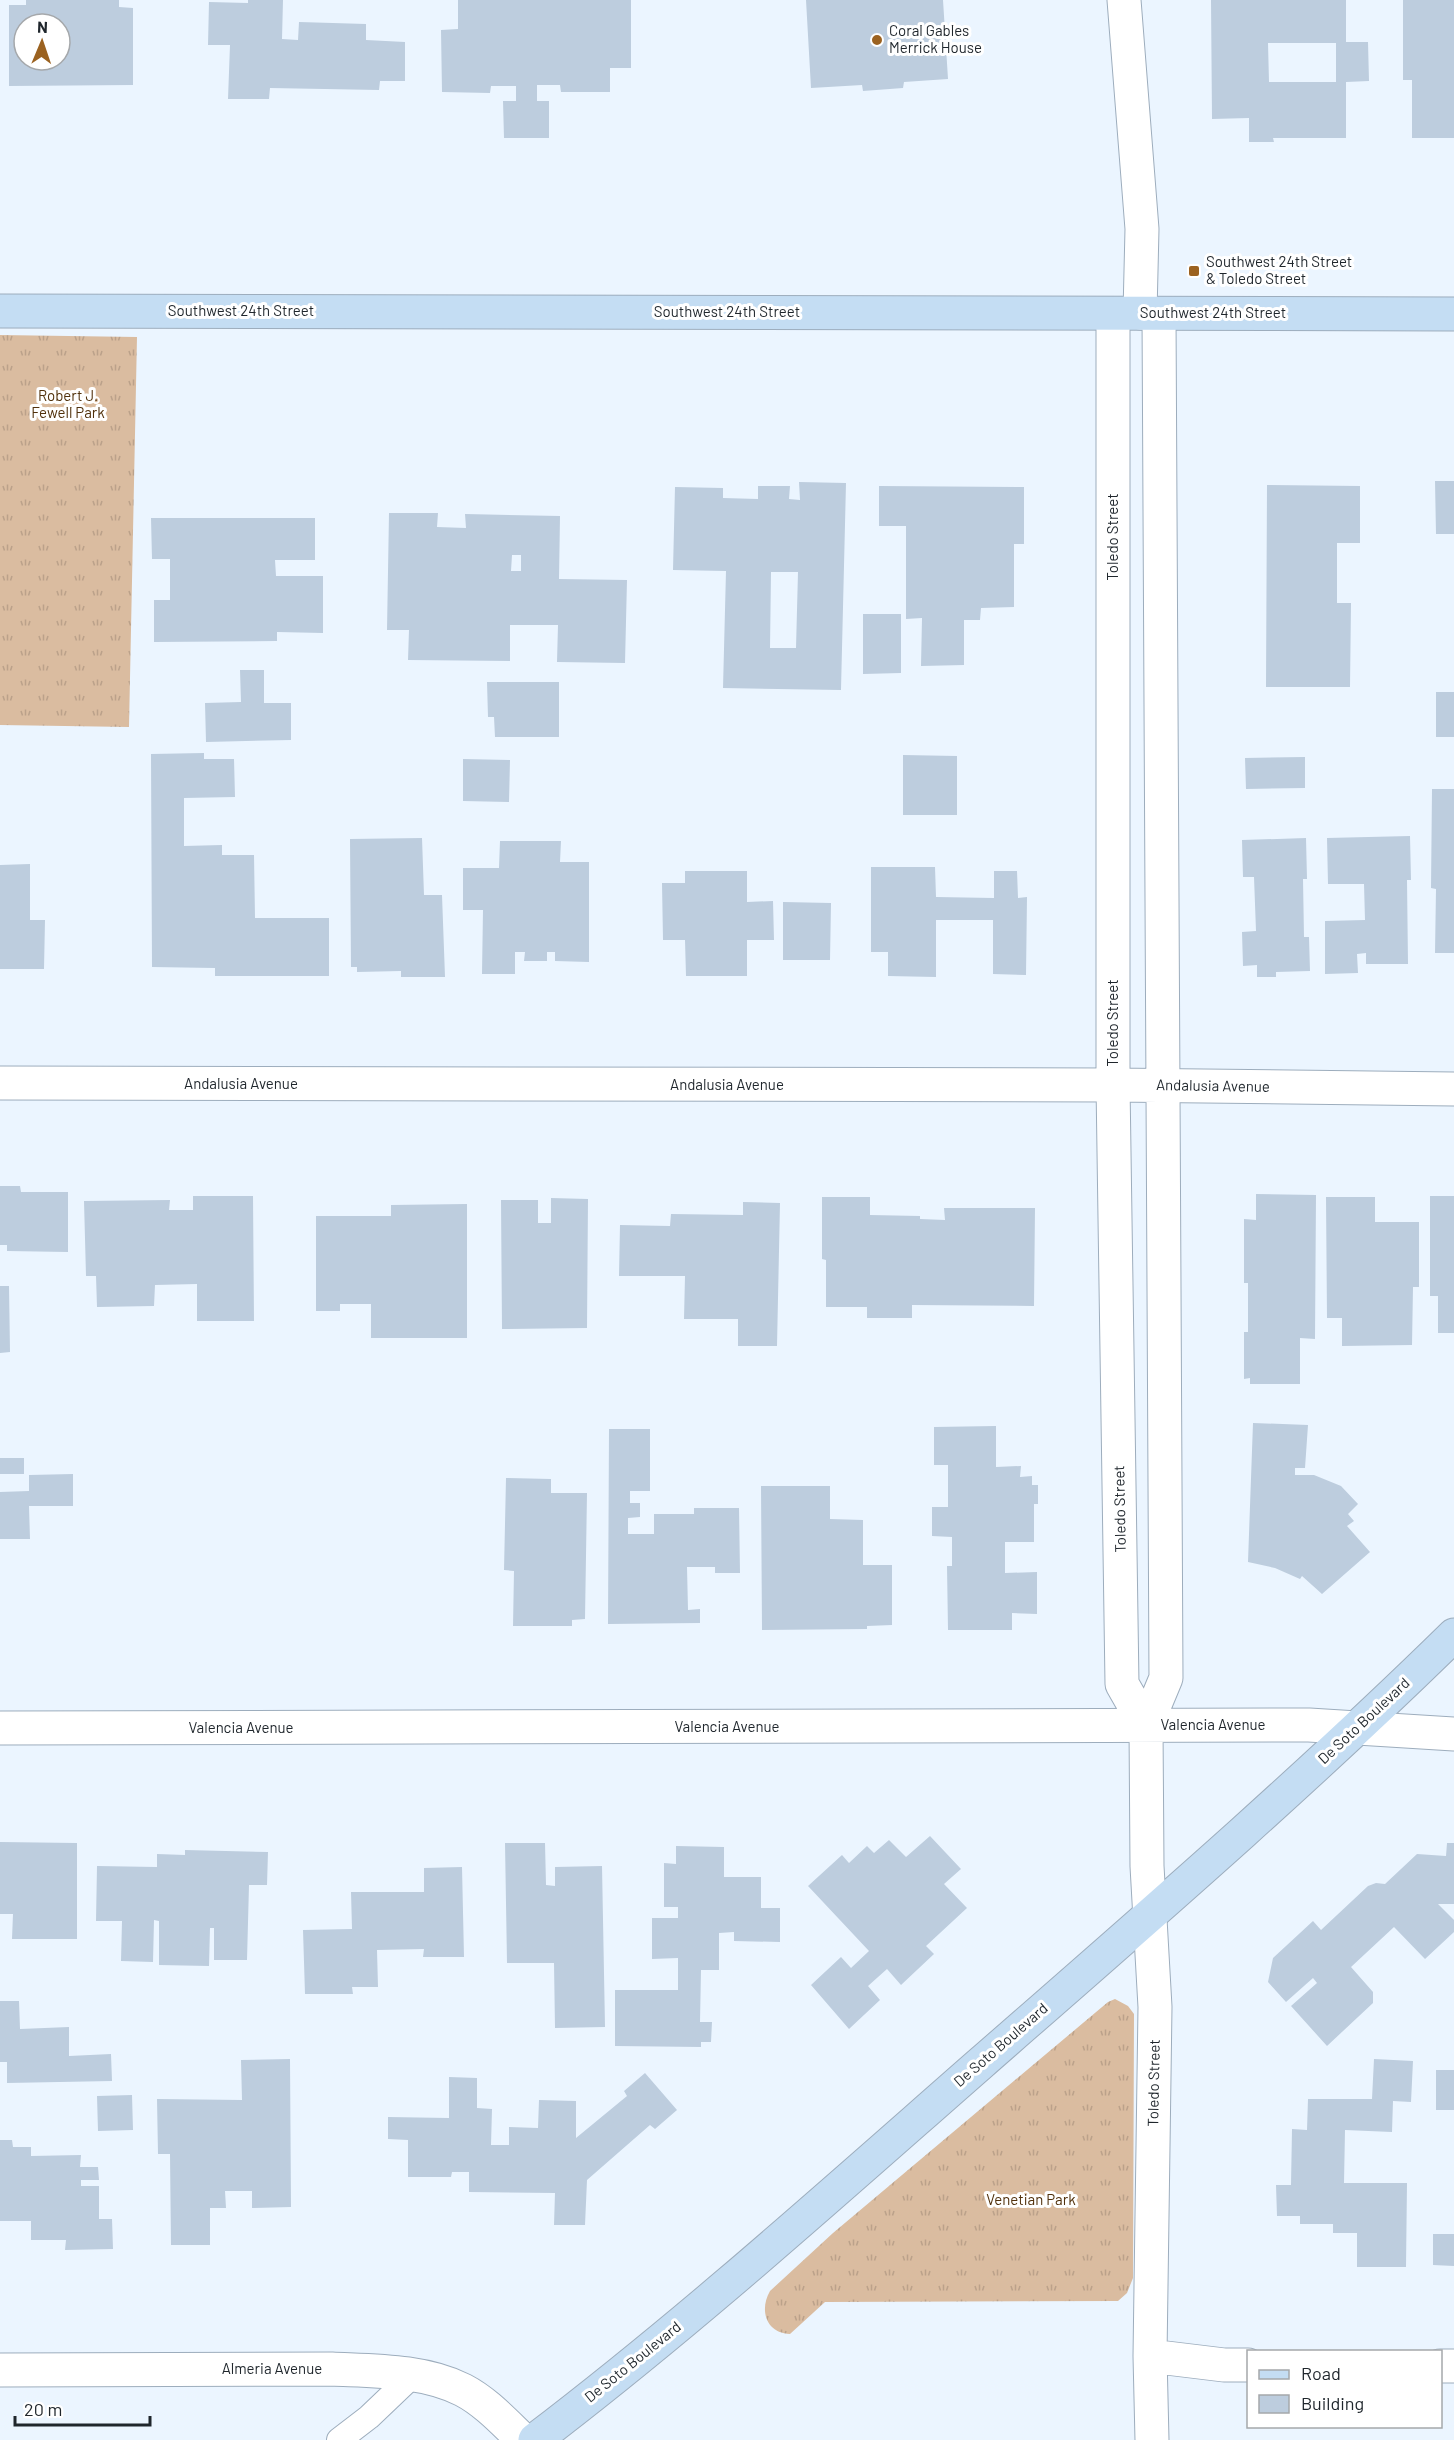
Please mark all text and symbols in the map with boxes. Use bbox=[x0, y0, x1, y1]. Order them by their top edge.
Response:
north arrow bbox=[12, 12, 72, 72]
text: N bbox=[37, 17, 48, 36]
place label: Coral Gables Merrick House bbox=[889, 21, 982, 56]
marker: Coral Gables Merrick House bbox=[870, 33, 884, 47]
place label: Southwest 24th Street & Toledo Street bbox=[1206, 252, 1352, 287]
marker: Southwest 24th Street & Toledo Street bbox=[1187, 264, 1201, 278]
street label: Southwest 24th Street bbox=[168, 301, 314, 319]
street label: Southwest 24th Street bbox=[654, 302, 800, 320]
street label: Southwest 24th Street bbox=[1140, 303, 1286, 321]
park label: Robert J. Fewell Park bbox=[31, 386, 105, 421]
street label: Toledo Street bbox=[1103, 493, 1121, 581]
street label: Toledo Street bbox=[1103, 979, 1121, 1067]
street label: Andalusia Avenue bbox=[184, 1074, 298, 1092]
street label: Andalusia Avenue bbox=[670, 1075, 784, 1093]
street label: Andalusia Avenue bbox=[1156, 1075, 1270, 1095]
street label: Toledo Street bbox=[1109, 1465, 1129, 1553]
street label: De Soto Boulevard bbox=[1314, 1673, 1413, 1767]
street label: Valencia Avenue bbox=[1160, 1715, 1266, 1733]
street label: Valencia Avenue bbox=[674, 1717, 780, 1735]
street label: Valencia Avenue bbox=[188, 1718, 294, 1736]
street label: De Soto Boulevard bbox=[950, 1999, 1051, 2090]
street label: Toledo Street bbox=[1143, 2039, 1163, 2127]
park label: Venetian Park bbox=[986, 2190, 1076, 2208]
street label: De Soto Boulevard bbox=[581, 2317, 684, 2406]
legend bbox=[1247, 2350, 1442, 2428]
street label: Almeria Avenue bbox=[222, 2359, 322, 2377]
text: Road bbox=[1301, 2362, 1341, 2384]
scale bar bbox=[15, 2389, 150, 2427]
text: Building bbox=[1301, 2392, 1364, 2414]
text: 20 m bbox=[24, 2398, 62, 2420]

